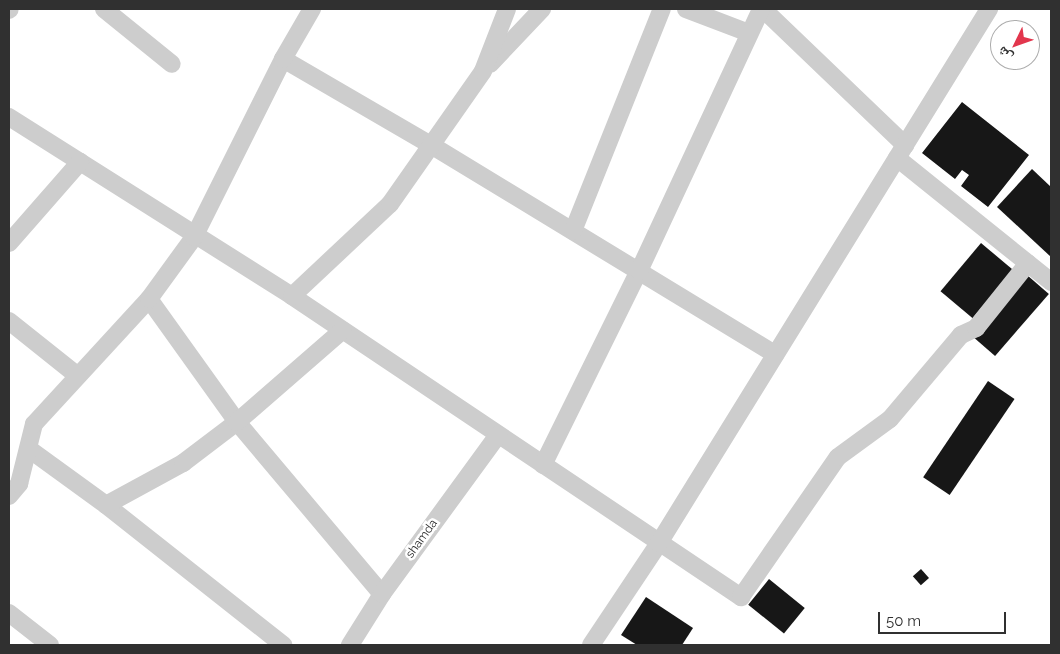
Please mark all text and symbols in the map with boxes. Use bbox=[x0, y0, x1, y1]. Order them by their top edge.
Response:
north arrow bbox=[990, 20, 1040, 70]
text: ش bbox=[994, 43, 1016, 65]
street label: shamda bbox=[403, 517, 441, 561]
scale bar bbox=[880, 602, 1008, 634]
text: 50 m bbox=[886, 612, 921, 630]

